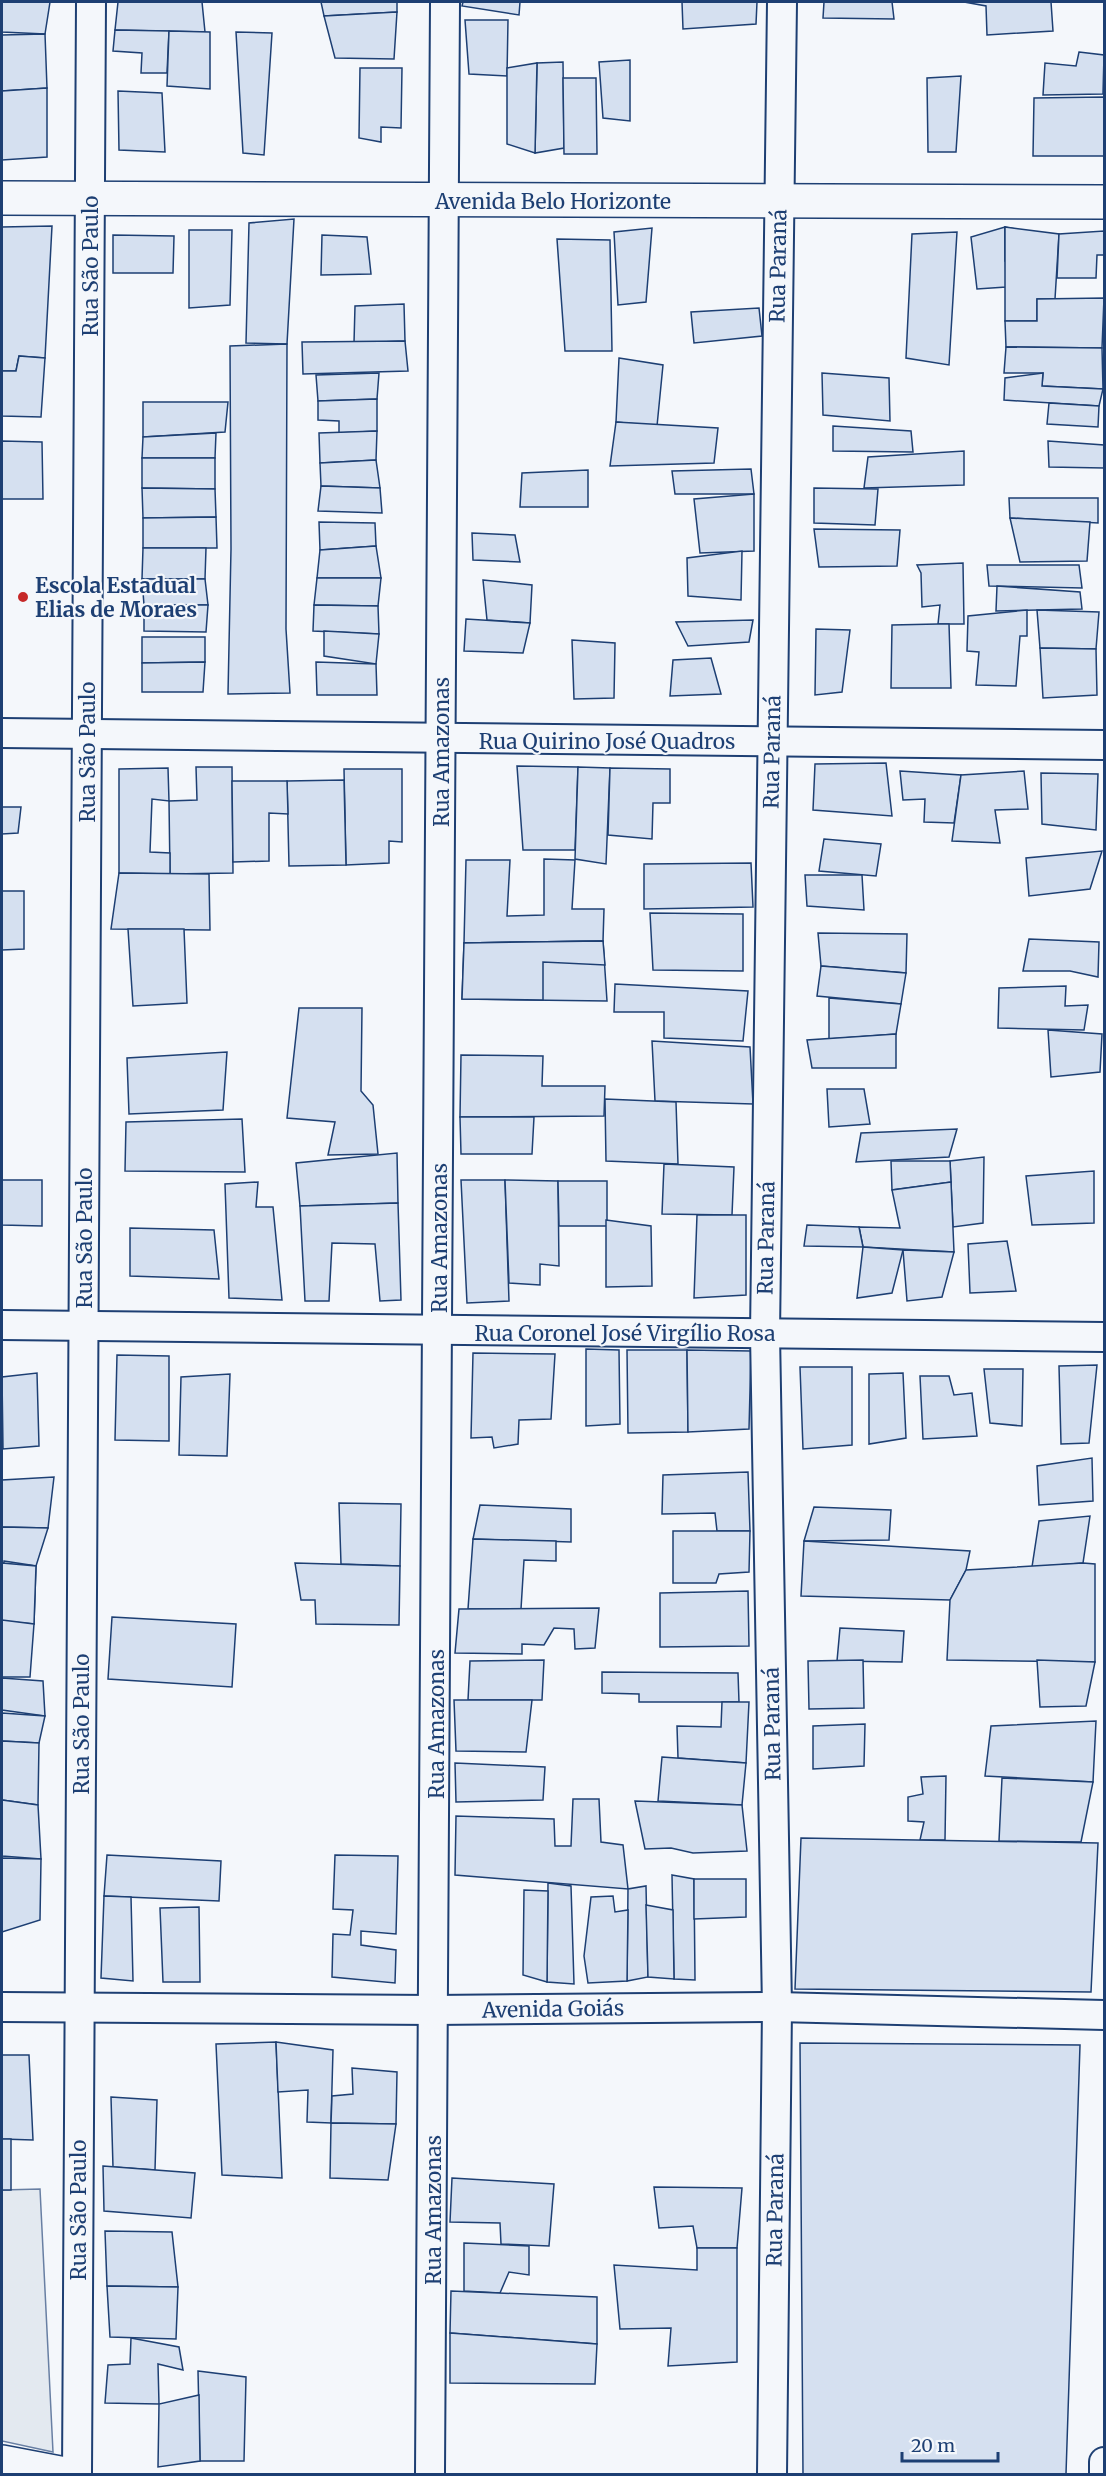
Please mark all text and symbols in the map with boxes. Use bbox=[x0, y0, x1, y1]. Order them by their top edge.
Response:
street label: Avenida Belo Horizonte bbox=[434, 188, 671, 215]
street label: Rua São Paulo bbox=[77, 195, 104, 337]
street label: Rua Paraná bbox=[764, 209, 792, 323]
place label: Escola Estadual Elias de Moraes bbox=[35, 572, 197, 623]
marker: Escola Estadual Elias de Moraes bbox=[16, 590, 30, 604]
street label: Rua Amazonas bbox=[428, 677, 455, 827]
street label: Rua São Paulo bbox=[74, 681, 101, 823]
street label: Rua Paraná bbox=[758, 695, 786, 809]
street label: Rua Quirino José Quadros bbox=[479, 728, 735, 755]
street label: Rua Amazonas bbox=[426, 1163, 453, 1313]
street label: Rua São Paulo bbox=[71, 1167, 98, 1309]
street label: Rua Paraná bbox=[752, 1181, 780, 1295]
street label: Rua Coronel José Virgílio Rosa bbox=[475, 1320, 775, 1347]
street label: Rua Amazonas bbox=[423, 1649, 450, 1799]
street label: Rua São Paulo bbox=[68, 1653, 95, 1795]
street label: Rua Paraná bbox=[758, 1667, 786, 1781]
street label: Avenida Goiás bbox=[481, 1994, 624, 2024]
street label: Rua Amazonas bbox=[420, 2135, 447, 2285]
street label: Rua São Paulo bbox=[65, 2139, 92, 2281]
street label: Rua Paraná bbox=[761, 2153, 789, 2267]
scale bar bbox=[902, 2425, 998, 2463]
text: 20 m bbox=[911, 2434, 955, 2457]

